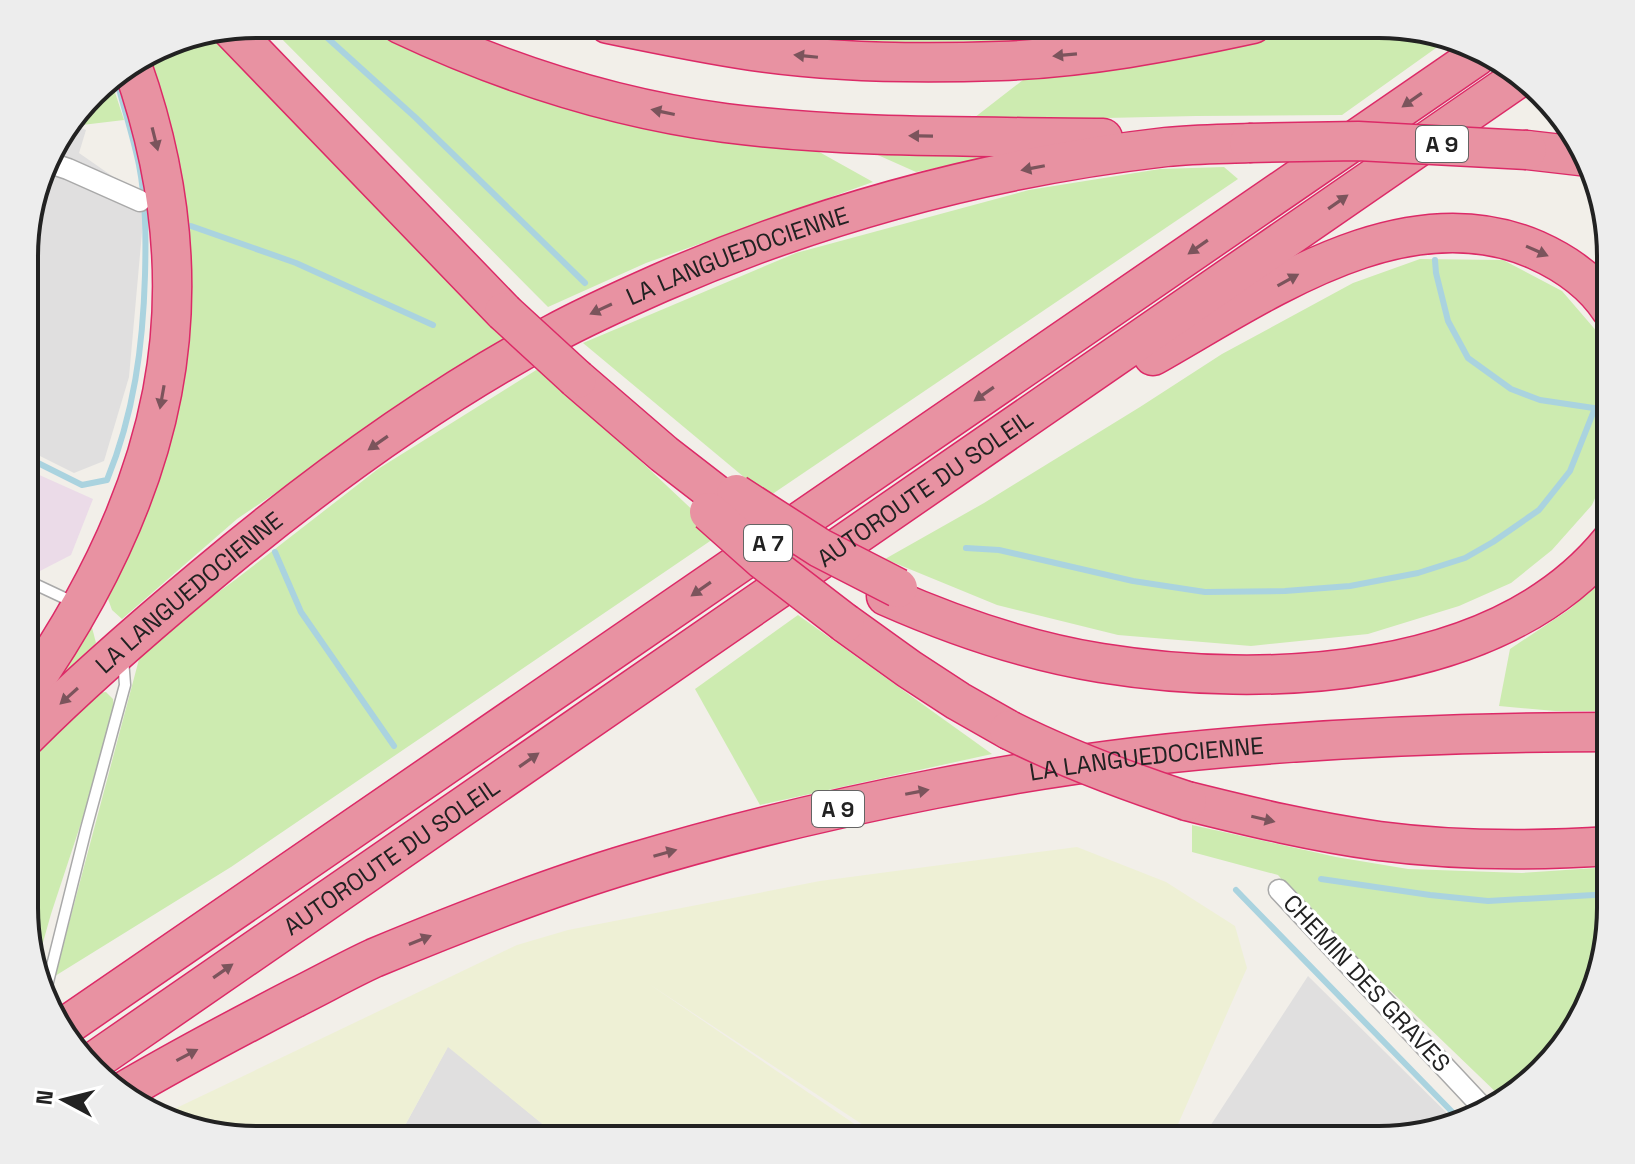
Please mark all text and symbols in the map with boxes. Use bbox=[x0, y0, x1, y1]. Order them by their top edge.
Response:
one-way arrow bbox=[1052, 49, 1077, 62]
one-way arrow bbox=[793, 50, 818, 63]
one-way arrow bbox=[1402, 92, 1423, 107]
one-way arrow bbox=[650, 105, 675, 118]
road number: A 9 bbox=[1416, 126, 1468, 162]
one-way arrow bbox=[149, 127, 161, 152]
one-way arrow bbox=[908, 130, 933, 143]
one-way arrow bbox=[1020, 162, 1045, 175]
one-way arrow bbox=[1328, 195, 1349, 210]
street label: LA LANGUEDOCIENNE bbox=[621, 199, 852, 312]
one-way arrow bbox=[1188, 239, 1209, 254]
one-way arrow bbox=[1526, 244, 1549, 257]
one-way arrow bbox=[1277, 273, 1299, 287]
one-way arrow bbox=[589, 303, 613, 316]
one-way arrow bbox=[155, 385, 167, 410]
one-way arrow bbox=[973, 386, 994, 401]
street label: AUTOROUTE DU SOLEIL bbox=[811, 403, 1039, 573]
one-way arrow bbox=[368, 435, 389, 450]
street label: LA LANGUEDOCIENNE bbox=[88, 504, 288, 680]
road number: A 7 bbox=[744, 525, 792, 561]
one-way arrow bbox=[690, 581, 711, 596]
one-way arrow bbox=[59, 686, 78, 704]
street label: LA LANGUEDOCIENNE bbox=[1027, 729, 1265, 787]
one-way arrow bbox=[518, 753, 539, 768]
street label: AUTOROUTE DU SOLEIL bbox=[277, 771, 505, 941]
one-way arrow bbox=[905, 786, 930, 798]
road number: A 9 bbox=[812, 791, 864, 827]
one-way arrow bbox=[1251, 813, 1276, 826]
one-way arrow bbox=[653, 846, 677, 859]
street label: CHEMIN DES GRAVES bbox=[1277, 888, 1457, 1078]
one-way arrow bbox=[408, 933, 432, 946]
one-way arrow bbox=[212, 964, 233, 979]
one-way arrow bbox=[175, 1048, 198, 1062]
north arrow bbox=[24, 1060, 104, 1140]
text: N bbox=[29, 1089, 59, 1107]

